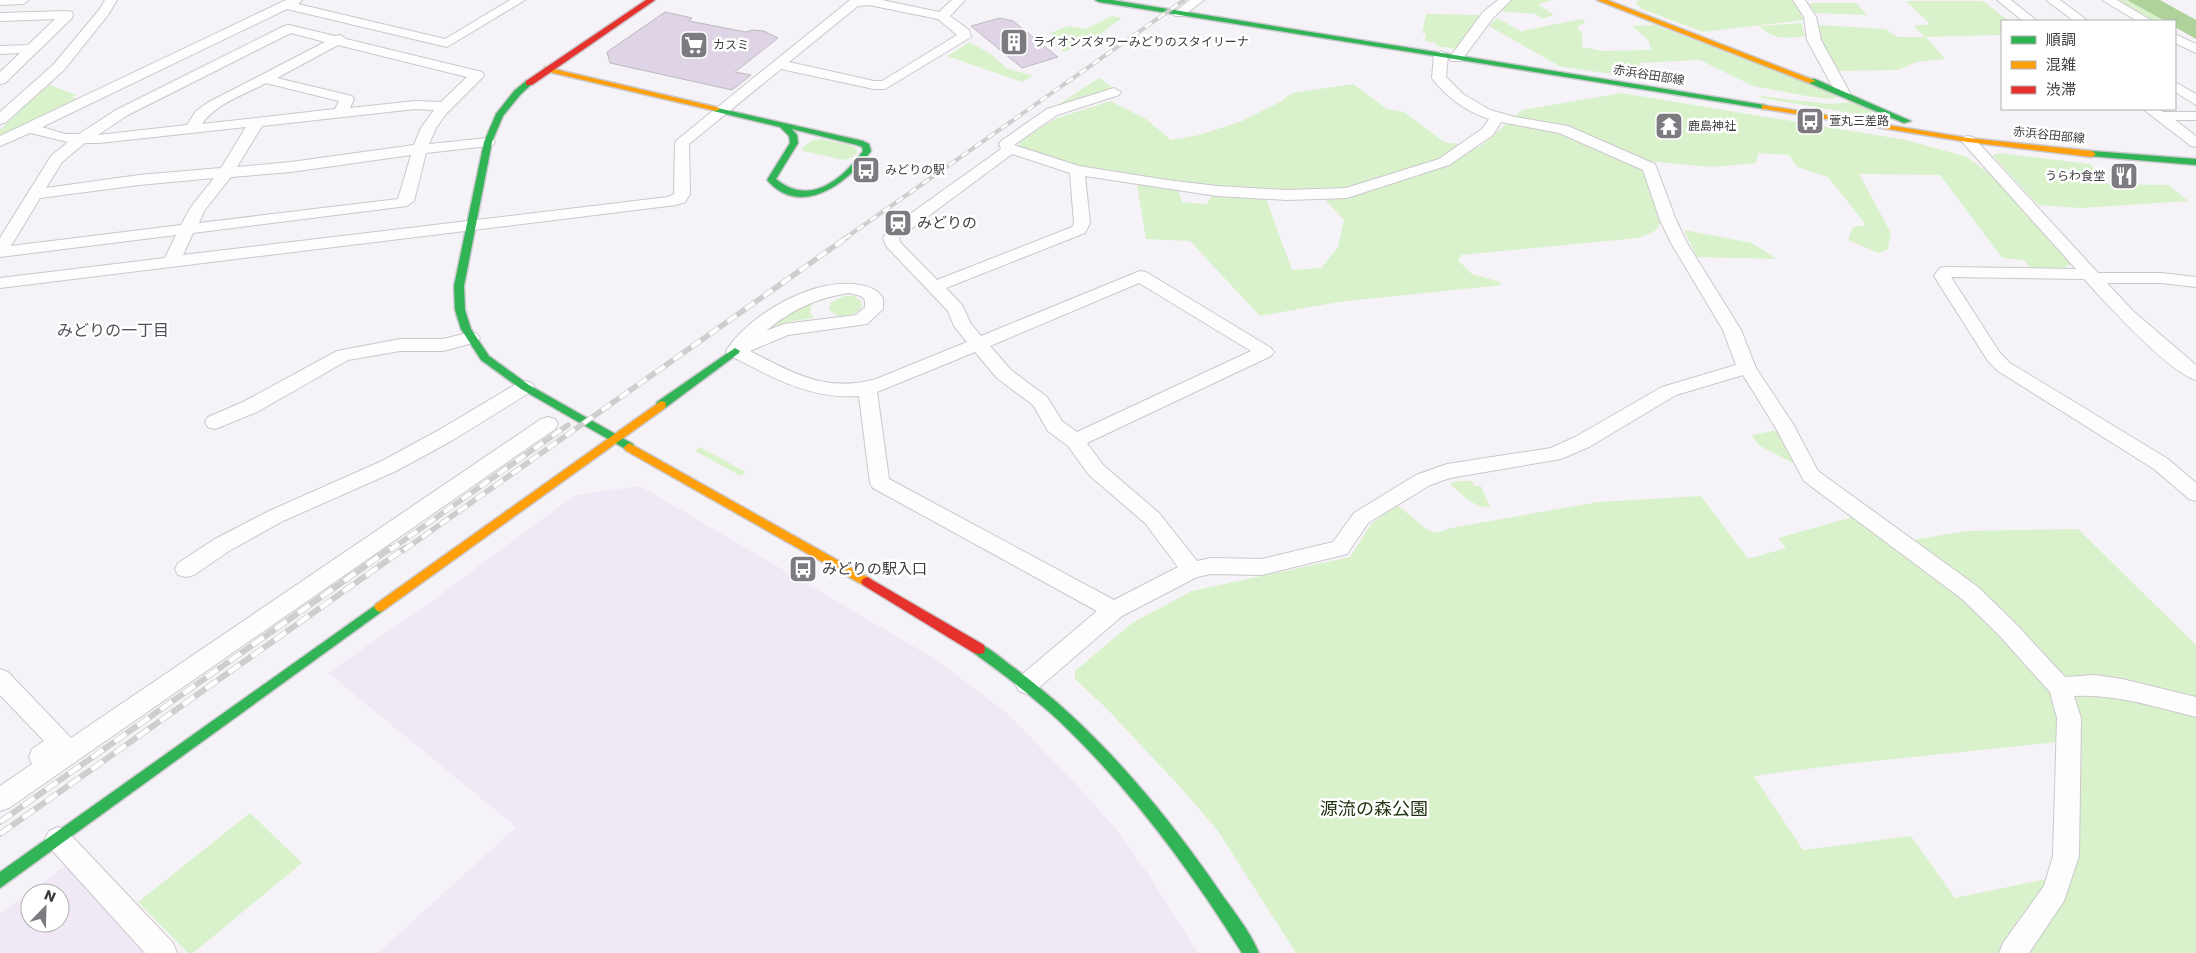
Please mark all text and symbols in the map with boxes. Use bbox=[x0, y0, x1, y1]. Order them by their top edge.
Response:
legend bbox=[2001, 20, 2176, 110]
building icon: ライオンズタワーみどりのスタイリーナ bbox=[999, 27, 1029, 57]
text: 順調 bbox=[2046, 29, 2076, 50]
supermarket icon: カスミ bbox=[679, 30, 709, 60]
place label: ライオンズタワーみどりのスタイリーナ bbox=[1033, 33, 1249, 50]
place label: カスミ bbox=[713, 36, 749, 53]
text: 混雑 bbox=[2046, 54, 2076, 75]
street label: 赤浜谷田部線 bbox=[1612, 60, 1686, 89]
text: 渋滞 bbox=[2046, 79, 2076, 100]
bus stop icon: 萱丸三差路 bbox=[1795, 106, 1825, 136]
temple icon: 鹿島神社 bbox=[1654, 111, 1684, 141]
place label: 萱丸三差路 bbox=[1829, 112, 1889, 129]
place label: 鹿島神社 bbox=[1688, 117, 1736, 134]
street label: 赤浜谷田部線 bbox=[2012, 122, 2086, 147]
bus stop icon: みどりの駅 bbox=[851, 155, 881, 185]
place label: みどりの駅 bbox=[885, 161, 945, 178]
restaurant icon: うらわ食堂 bbox=[2109, 161, 2139, 191]
place label: うらわ食堂 bbox=[2045, 167, 2105, 184]
station icon: みどりの bbox=[883, 208, 913, 238]
place label: みどりの bbox=[917, 212, 977, 233]
district label: みどりの一丁目 bbox=[57, 319, 169, 342]
bus stop icon: みどりの駅入口 bbox=[788, 554, 818, 584]
place label: みどりの駅入口 bbox=[822, 558, 927, 579]
park label: 源流の森公園 bbox=[1320, 796, 1428, 821]
north arrow bbox=[20, 883, 70, 933]
text: N bbox=[41, 885, 59, 907]

